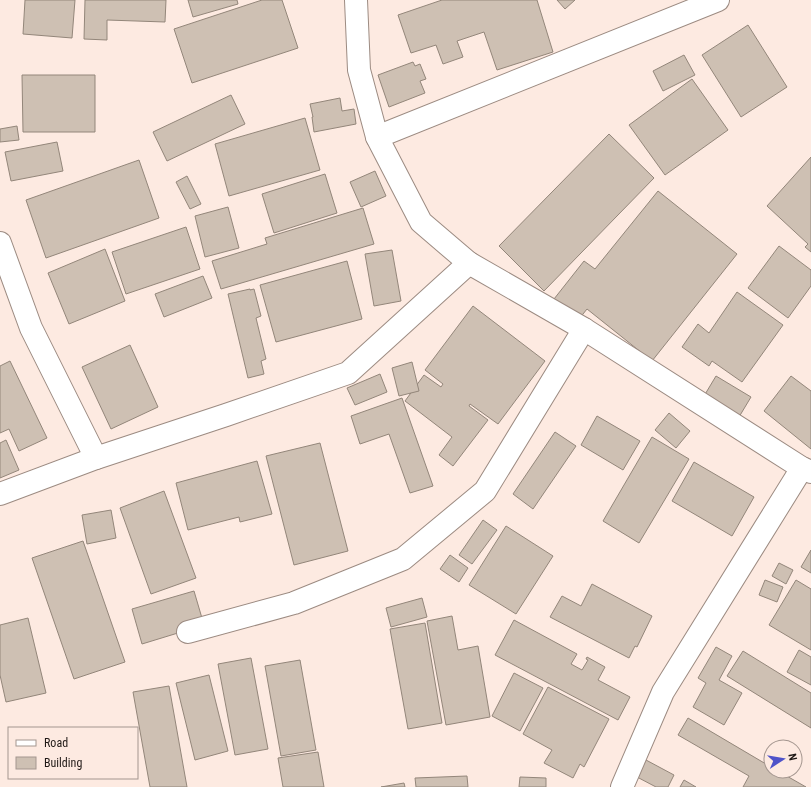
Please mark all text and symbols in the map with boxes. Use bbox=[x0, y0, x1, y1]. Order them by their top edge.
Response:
legend bbox=[8, 727, 138, 779]
text: Road bbox=[44, 736, 68, 750]
north arrow bbox=[763, 739, 803, 779]
text: N bbox=[785, 752, 799, 762]
text: Building bbox=[44, 756, 82, 770]

